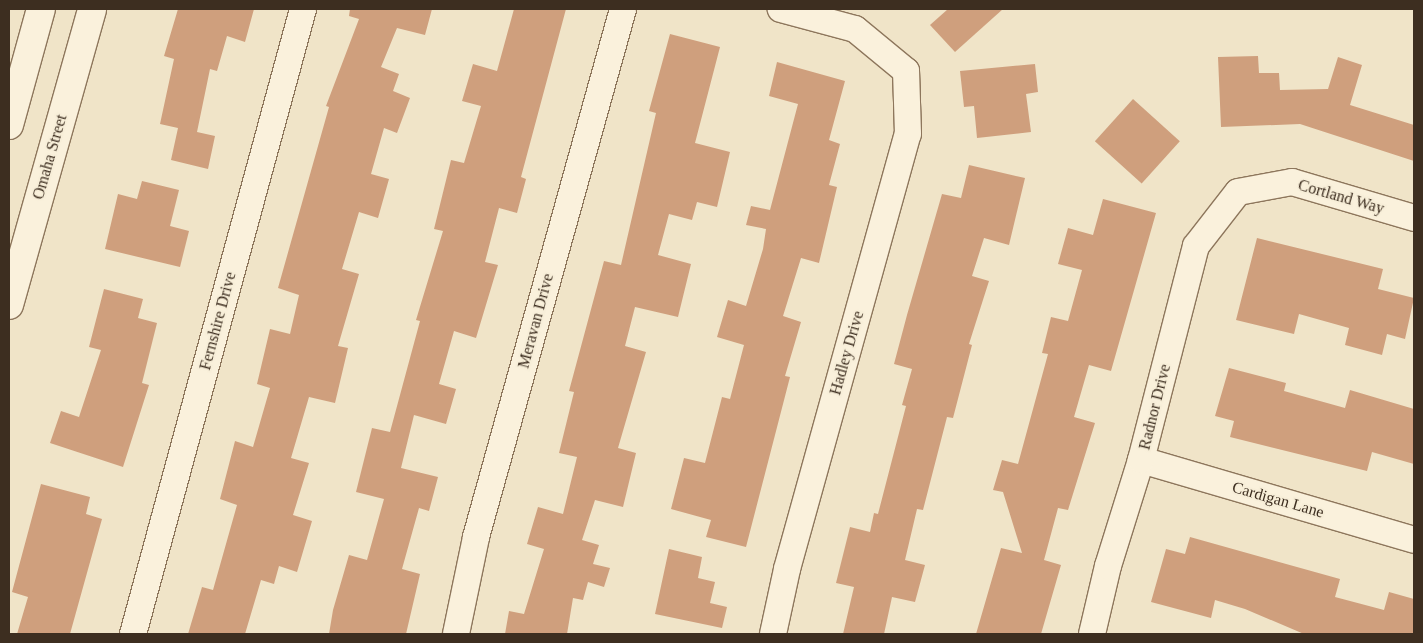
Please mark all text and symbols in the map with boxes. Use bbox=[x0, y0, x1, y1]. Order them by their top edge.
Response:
street label: Omaha Street bbox=[29, 112, 71, 202]
street label: Cortland Way bbox=[1296, 176, 1386, 218]
street label: Fernshire Drive bbox=[196, 270, 240, 372]
street label: Meravan Drive bbox=[514, 272, 558, 370]
street label: Hadley Drive bbox=[826, 309, 868, 397]
street label: Radnor Drive bbox=[1135, 362, 1175, 452]
street label: Cardigan Lane bbox=[1230, 478, 1326, 522]

